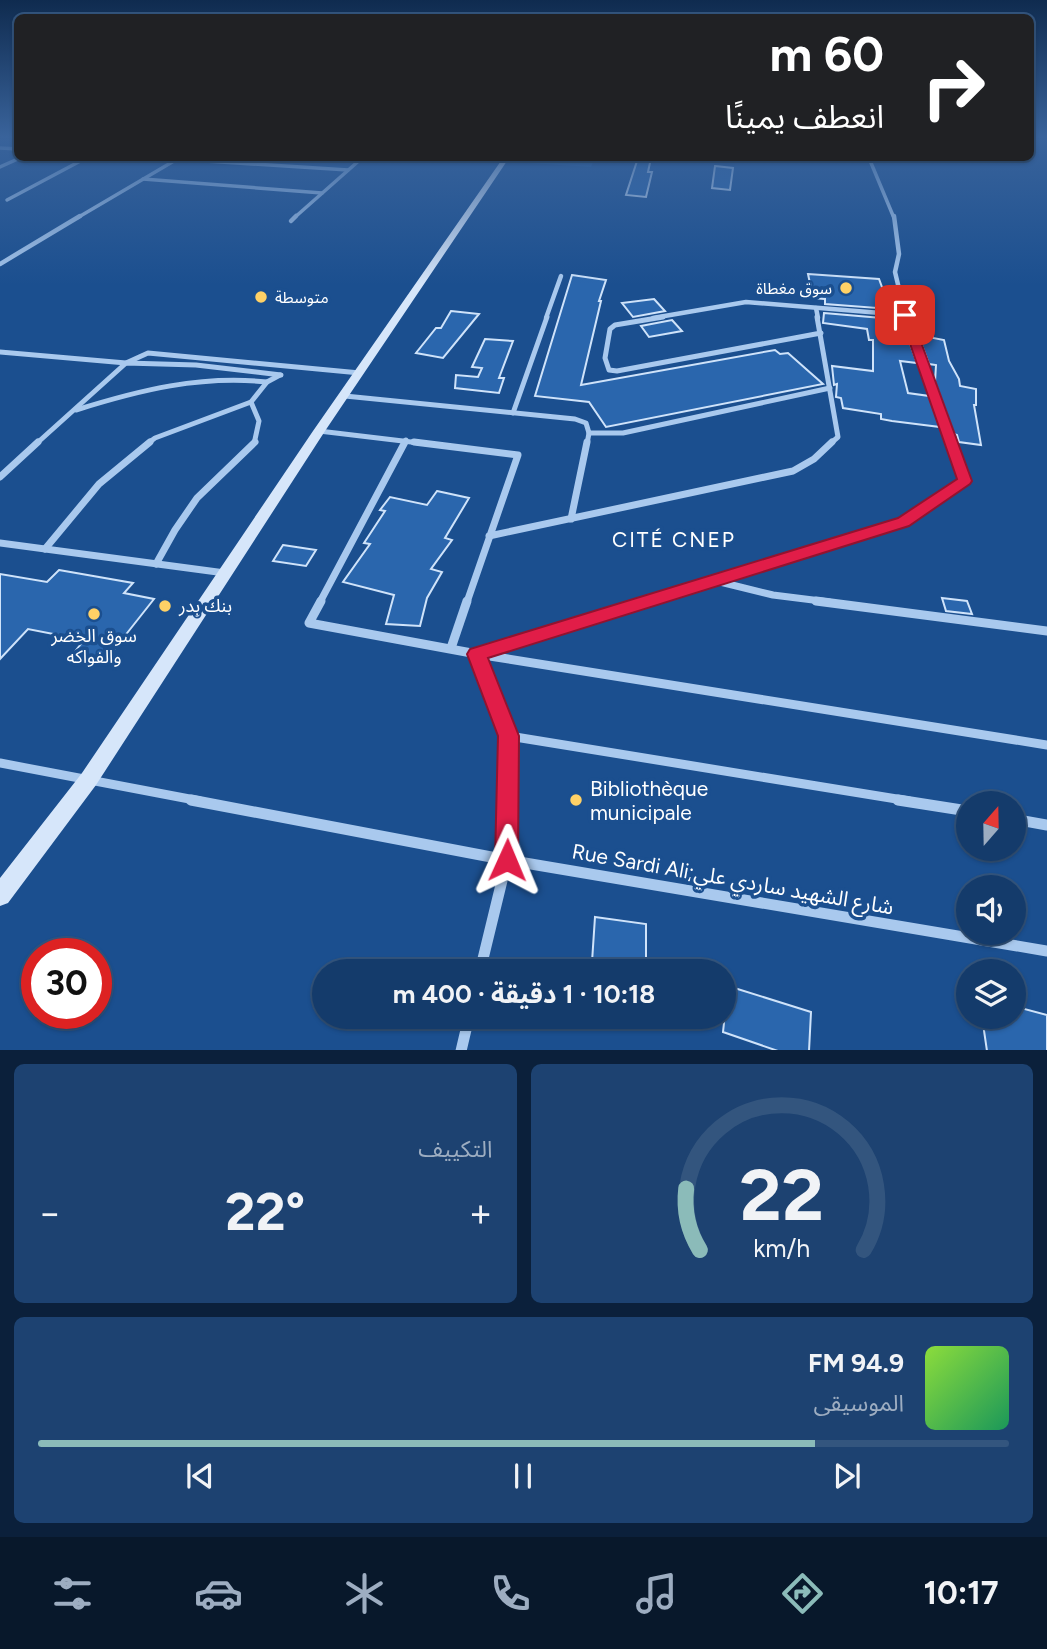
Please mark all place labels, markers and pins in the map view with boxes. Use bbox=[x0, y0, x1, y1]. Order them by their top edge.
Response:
place label: سوق مغطاة bbox=[756, 279, 832, 298]
marker: سوق مغطاة bbox=[838, 280, 854, 296]
pin bbox=[875, 285, 935, 345]
place label: متوسطة bbox=[275, 288, 329, 307]
marker: متوسطة bbox=[253, 289, 269, 305]
place label: بنك بدر bbox=[178, 595, 232, 617]
marker: بنك بدر bbox=[157, 598, 173, 614]
marker: سوق الخضر والفواكه bbox=[86, 606, 102, 622]
place label: سوق الخضر والفواكه bbox=[50, 625, 137, 668]
place label: Bibliothèque municipale bbox=[590, 776, 708, 825]
marker: Bibliothèque municipale bbox=[568, 792, 584, 808]

